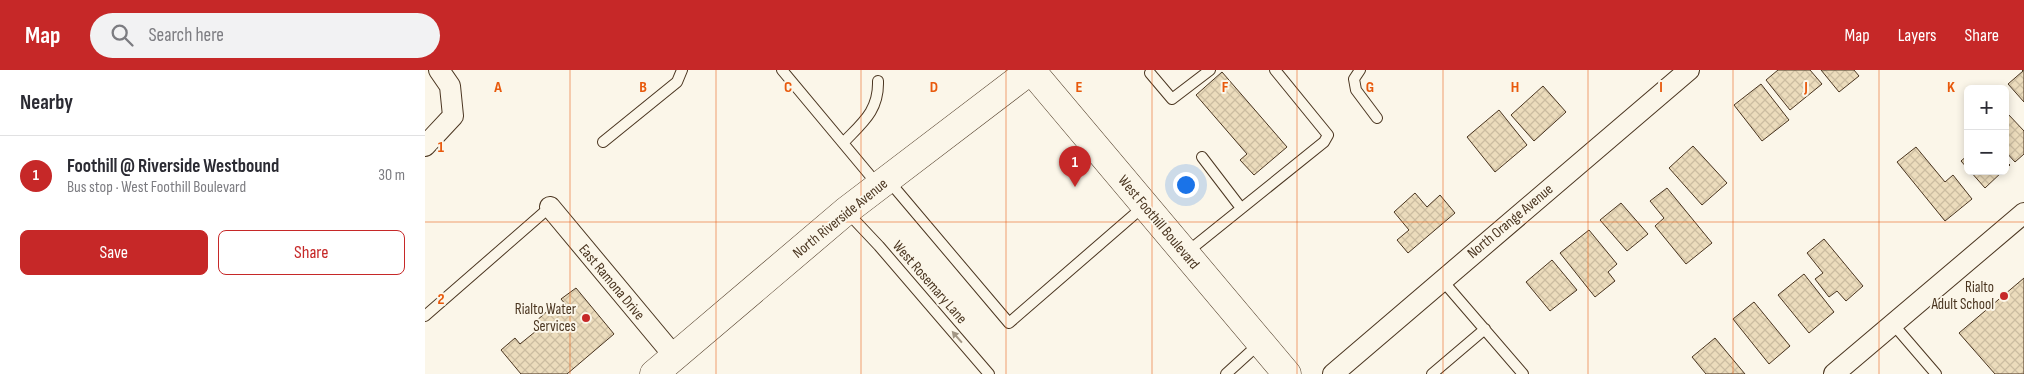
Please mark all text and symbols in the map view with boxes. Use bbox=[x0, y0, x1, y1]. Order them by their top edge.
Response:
search box bbox=[90, 13, 440, 58]
text: Map bbox=[25, 21, 60, 50]
icon: search bbox=[108, 21, 136, 49]
text: Search here bbox=[148, 24, 224, 47]
text: Map bbox=[1845, 25, 1870, 46]
text: Layers bbox=[1898, 25, 1937, 46]
text: Share bbox=[1965, 25, 1999, 46]
text: A bbox=[493, 78, 502, 97]
text: B bbox=[639, 78, 647, 97]
text: C bbox=[784, 78, 792, 97]
text: D bbox=[930, 78, 938, 97]
text: E bbox=[1076, 78, 1083, 97]
text: F bbox=[1222, 78, 1229, 97]
text: G bbox=[1366, 78, 1374, 97]
text: H bbox=[1511, 78, 1519, 97]
text: I bbox=[1659, 78, 1663, 97]
text: J bbox=[1803, 78, 1808, 97]
text: K bbox=[1947, 78, 1955, 97]
map controls bbox=[1964, 85, 2009, 175]
button: + bbox=[1964, 85, 2009, 130]
text: Nearby bbox=[20, 90, 73, 115]
button: − bbox=[1964, 130, 2009, 175]
text: 1 bbox=[438, 138, 445, 157]
pin: 1 bbox=[1059, 146, 1091, 187]
text: Foothill @ Riverside Westbound bbox=[67, 155, 279, 178]
text: 1 bbox=[33, 166, 39, 185]
text: 30 m bbox=[378, 166, 405, 185]
street label: West Foothill Boulevard bbox=[1114, 171, 1204, 273]
your location bbox=[1173, 172, 1199, 198]
street label: North Riverside Avenue bbox=[789, 174, 892, 263]
text: Bus stop · West Foothill Boulevard bbox=[67, 178, 246, 197]
street label: North Orange Avenue bbox=[1463, 180, 1557, 263]
button: Save bbox=[20, 230, 208, 275]
button: Share bbox=[218, 230, 405, 275]
street label: West Rosemary Lane bbox=[888, 237, 971, 328]
street label: East Ramona Drive bbox=[574, 241, 649, 324]
place label: Rialto Adult School bbox=[1930, 278, 1994, 314]
text: 2 bbox=[437, 290, 445, 309]
marker: Rialto Adult School bbox=[1998, 290, 2010, 302]
place label: Rialto Water Services bbox=[515, 300, 577, 336]
marker: Rialto Water Services bbox=[580, 312, 592, 324]
one-way arrow bbox=[952, 331, 963, 344]

